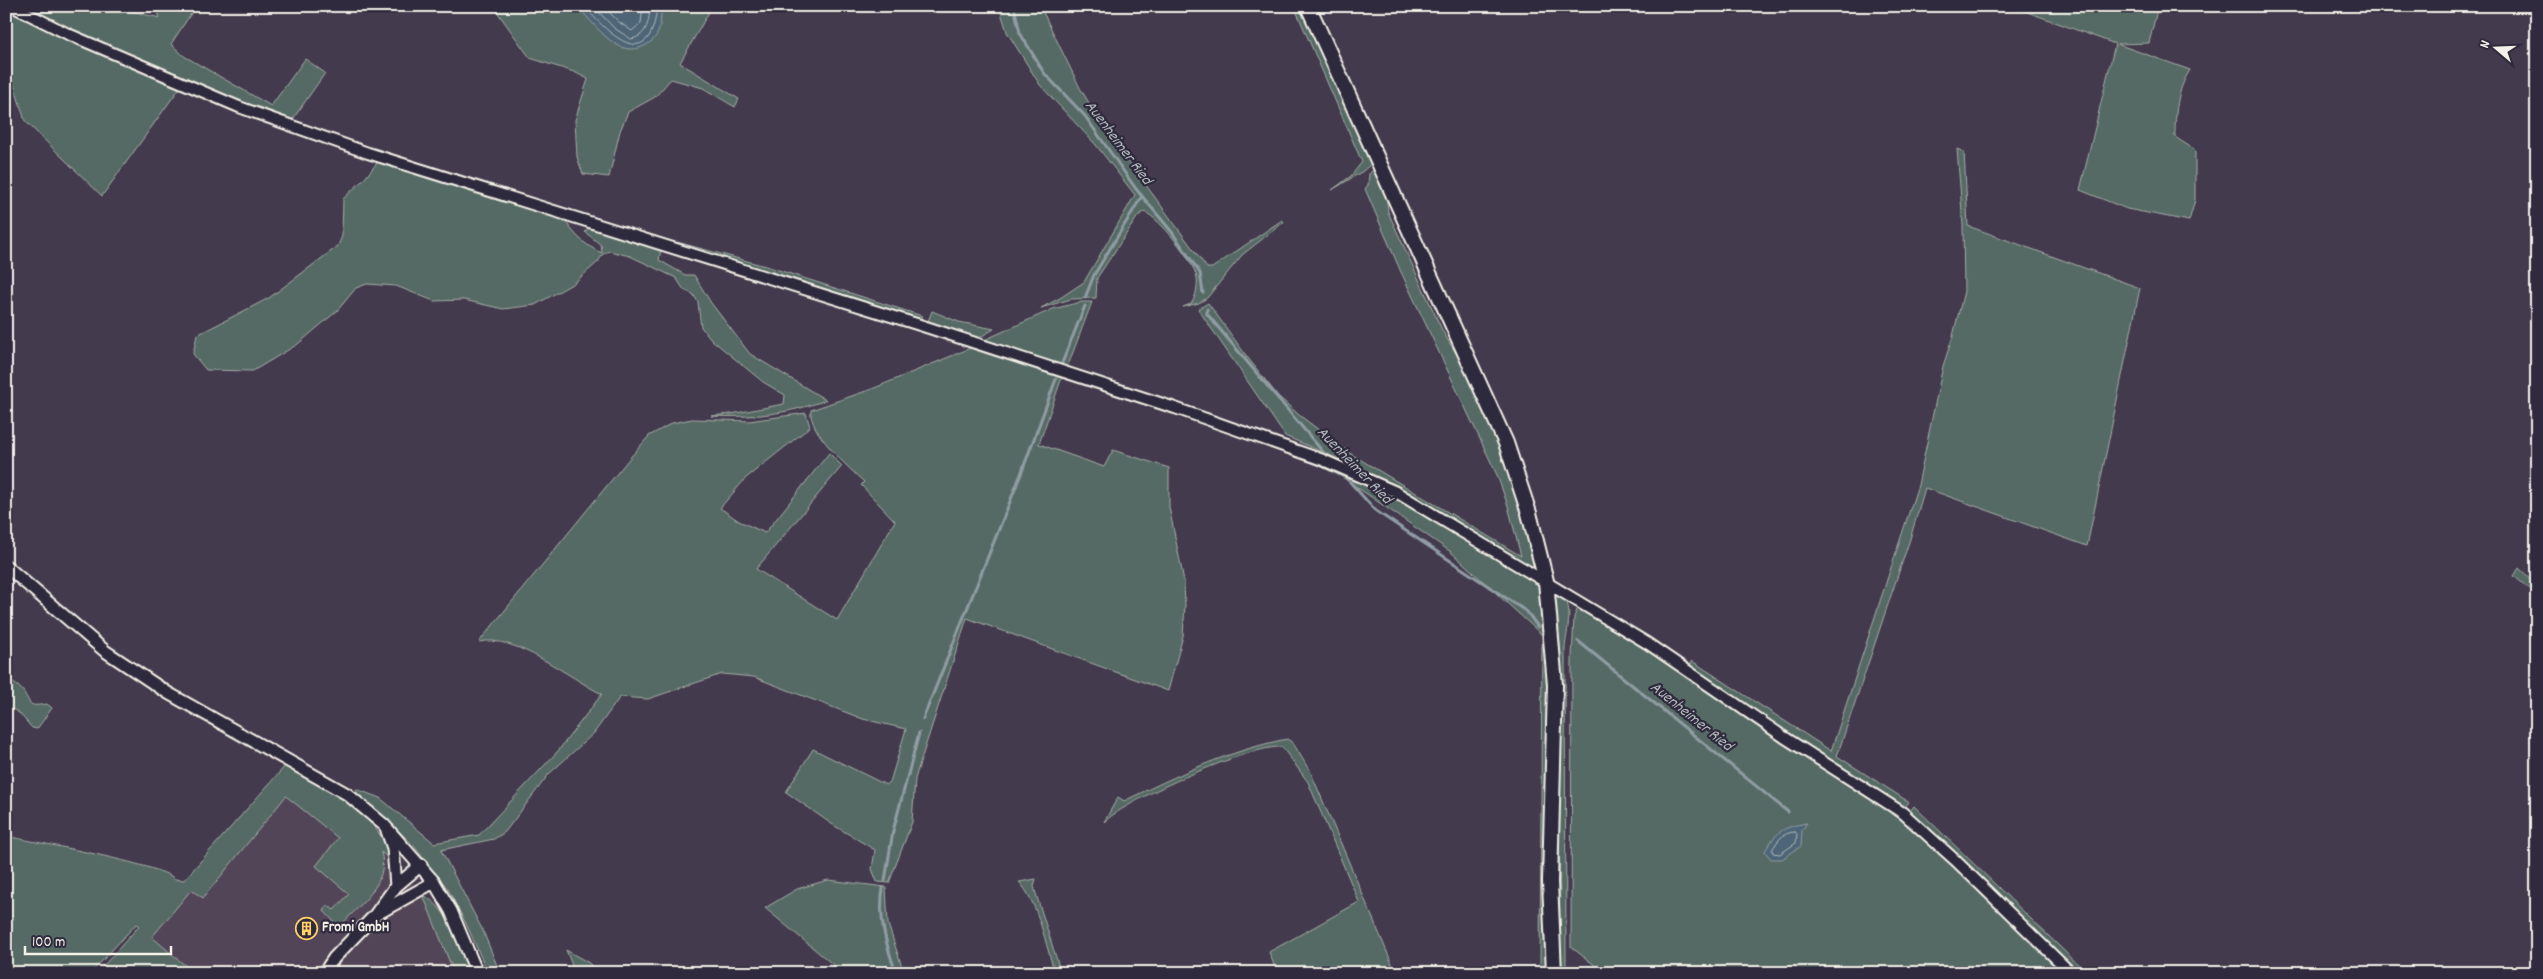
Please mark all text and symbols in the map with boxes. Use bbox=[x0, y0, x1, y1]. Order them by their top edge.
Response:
north arrow bbox=[2470, 22, 2520, 72]
text: N bbox=[2475, 38, 2496, 51]
water label: Auenheimer Ried bbox=[1079, 96, 1159, 192]
water label: Auenheimer Ried bbox=[1311, 422, 1399, 512]
water label: Auenheimer Ried bbox=[1645, 677, 1739, 759]
building icon: Fromi GmbH bbox=[294, 916, 318, 940]
place label: Fromi GmbH bbox=[322, 917, 389, 939]
scale bar bbox=[25, 924, 171, 956]
text: 100 m bbox=[32, 932, 65, 954]

